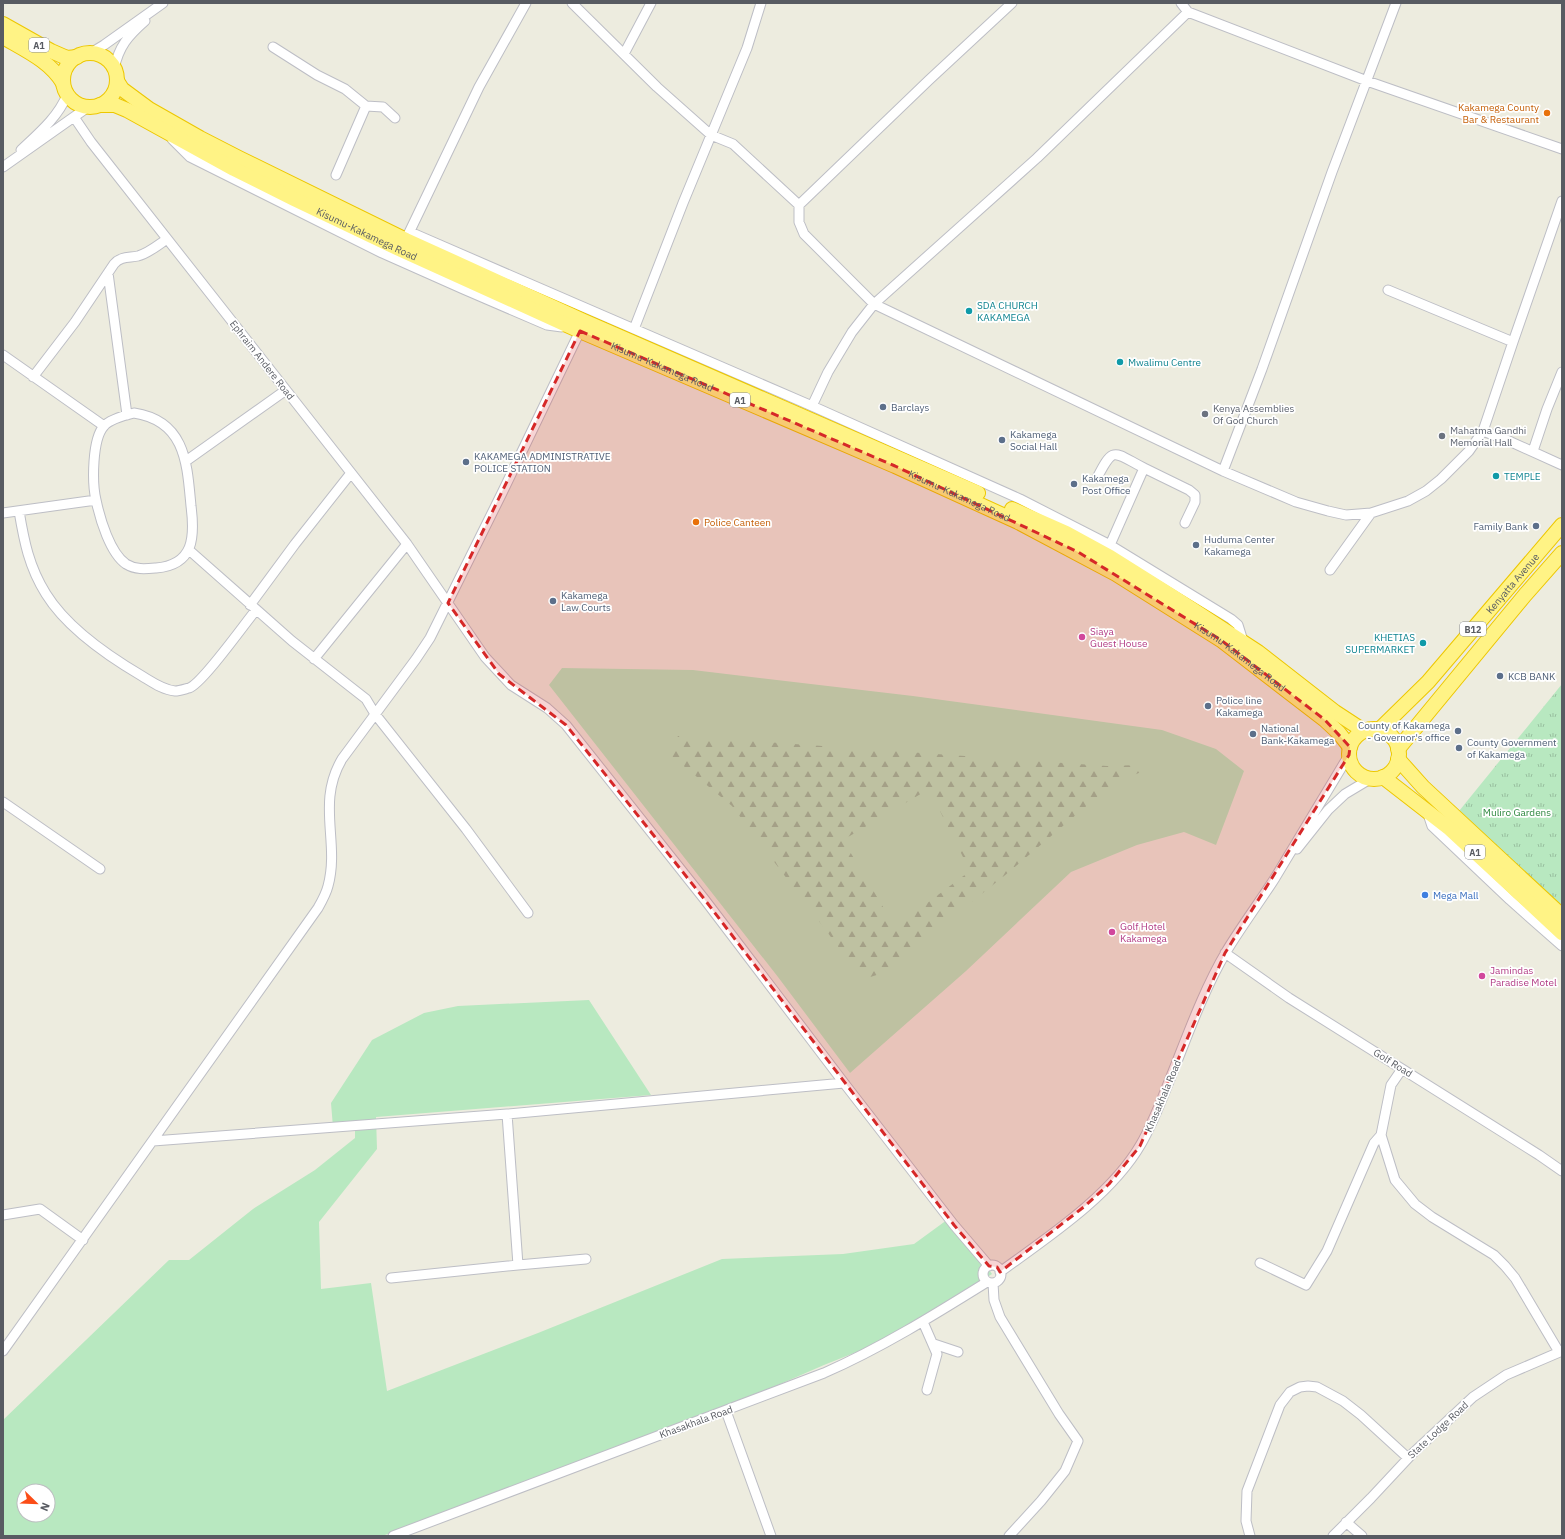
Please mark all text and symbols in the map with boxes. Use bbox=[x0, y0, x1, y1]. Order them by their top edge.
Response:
road number: A1 bbox=[29, 38, 49, 52]
place label: Kakamega County Bar & Restaurant bbox=[1458, 101, 1539, 126]
marker: Kakamega County Bar & Restaurant bbox=[1542, 108, 1552, 118]
street label: Kisumu-Kakamega Road bbox=[314, 204, 419, 263]
place label: SDA CHURCH KAKAMEGA bbox=[977, 299, 1038, 324]
marker: SDA CHURCH KAKAMEGA bbox=[964, 306, 974, 316]
street label: Ephraim Andere Road bbox=[227, 317, 297, 403]
street label: Kisumu-Kakamega Road bbox=[609, 339, 716, 394]
place label: Mwalimu Centre bbox=[1128, 356, 1202, 369]
marker: Mwalimu Centre bbox=[1115, 357, 1125, 367]
road number: A1 bbox=[730, 393, 750, 407]
place label: Barclays bbox=[891, 401, 929, 414]
marker: Barclays bbox=[878, 402, 888, 412]
place label: Kenya Assemblies Of God Church bbox=[1213, 402, 1295, 427]
marker: Kenya Assemblies Of God Church bbox=[1200, 409, 1210, 419]
place label: Mahatma Gandhi Memorial Hall bbox=[1450, 424, 1526, 449]
place label: Kakamega Social Hall bbox=[1010, 428, 1058, 453]
marker: Mahatma Gandhi Memorial Hall bbox=[1437, 431, 1447, 441]
marker: Kakamega Social Hall bbox=[997, 435, 1007, 445]
place label: KAKAMEGA ADMINISTRATIVE POLICE STATION bbox=[474, 450, 611, 475]
marker: KAKAMEGA ADMINISTRATIVE POLICE STATION bbox=[461, 457, 471, 467]
street label: Kisumu-Kakamega Road bbox=[907, 467, 1012, 524]
place label: TEMPLE bbox=[1504, 470, 1541, 483]
marker: TEMPLE bbox=[1491, 471, 1501, 481]
place label: Kakamega Post Office bbox=[1082, 472, 1131, 497]
marker: Kakamega Post Office bbox=[1069, 479, 1079, 489]
place label: Police Canteen bbox=[704, 516, 771, 529]
marker: Police Canteen bbox=[691, 517, 701, 527]
place label: Family Bank bbox=[1473, 520, 1529, 533]
marker: Family Bank bbox=[1531, 521, 1541, 531]
place label: Huduma Center Kakamega bbox=[1204, 533, 1275, 558]
marker: Huduma Center Kakamega bbox=[1191, 540, 1201, 550]
street label: Kenyatta Avenue bbox=[1483, 550, 1542, 616]
place label: Kakamega Law Courts bbox=[561, 589, 611, 614]
marker: Kakamega Law Courts bbox=[548, 596, 558, 606]
street label: Kisumu-Kakamega Road bbox=[1192, 618, 1288, 694]
road number: B12 bbox=[1460, 622, 1486, 636]
place label: Siaya Guest House bbox=[1090, 625, 1148, 650]
place label: KHETIAS SUPERMARKET bbox=[1345, 631, 1415, 656]
marker: Siaya Guest House bbox=[1077, 632, 1087, 642]
marker: KHETIAS SUPERMARKET bbox=[1418, 638, 1428, 648]
place label: KCB BANK bbox=[1508, 670, 1556, 683]
marker: KCB BANK bbox=[1495, 671, 1505, 681]
place label: Police line Kakamega bbox=[1216, 694, 1264, 719]
marker: Police line Kakamega bbox=[1203, 701, 1213, 711]
place label: County of Kakamega - Governor's office bbox=[1358, 719, 1451, 744]
place label: National Bank-Kakamega bbox=[1261, 722, 1335, 747]
marker: County of Kakamega - Governor's office bbox=[1453, 726, 1463, 736]
marker: National Bank-Kakamega bbox=[1248, 729, 1258, 739]
place label: County Government of Kakamega bbox=[1467, 736, 1557, 761]
marker: County Government of Kakamega bbox=[1454, 743, 1464, 753]
park label: Muliro Gardens bbox=[1483, 806, 1551, 819]
road number: A1 bbox=[1465, 845, 1485, 859]
place label: Mega Mall bbox=[1433, 889, 1479, 902]
marker: Mega Mall bbox=[1420, 890, 1430, 900]
place label: Golf Hotel Kakamega bbox=[1120, 920, 1168, 945]
marker: Golf Hotel Kakamega bbox=[1107, 927, 1117, 937]
place label: Jamindas Paradise Motel bbox=[1490, 964, 1557, 989]
marker: Jamindas Paradise Motel bbox=[1477, 971, 1487, 981]
street label: Golf Road bbox=[1371, 1046, 1415, 1080]
street label: Khasakhala Road bbox=[1142, 1058, 1184, 1134]
street label: State Lodge Road bbox=[1405, 1399, 1471, 1461]
street label: Khasakhala Road bbox=[657, 1403, 735, 1441]
north arrow bbox=[16, 1483, 56, 1523]
text: N bbox=[37, 1501, 53, 1513]

